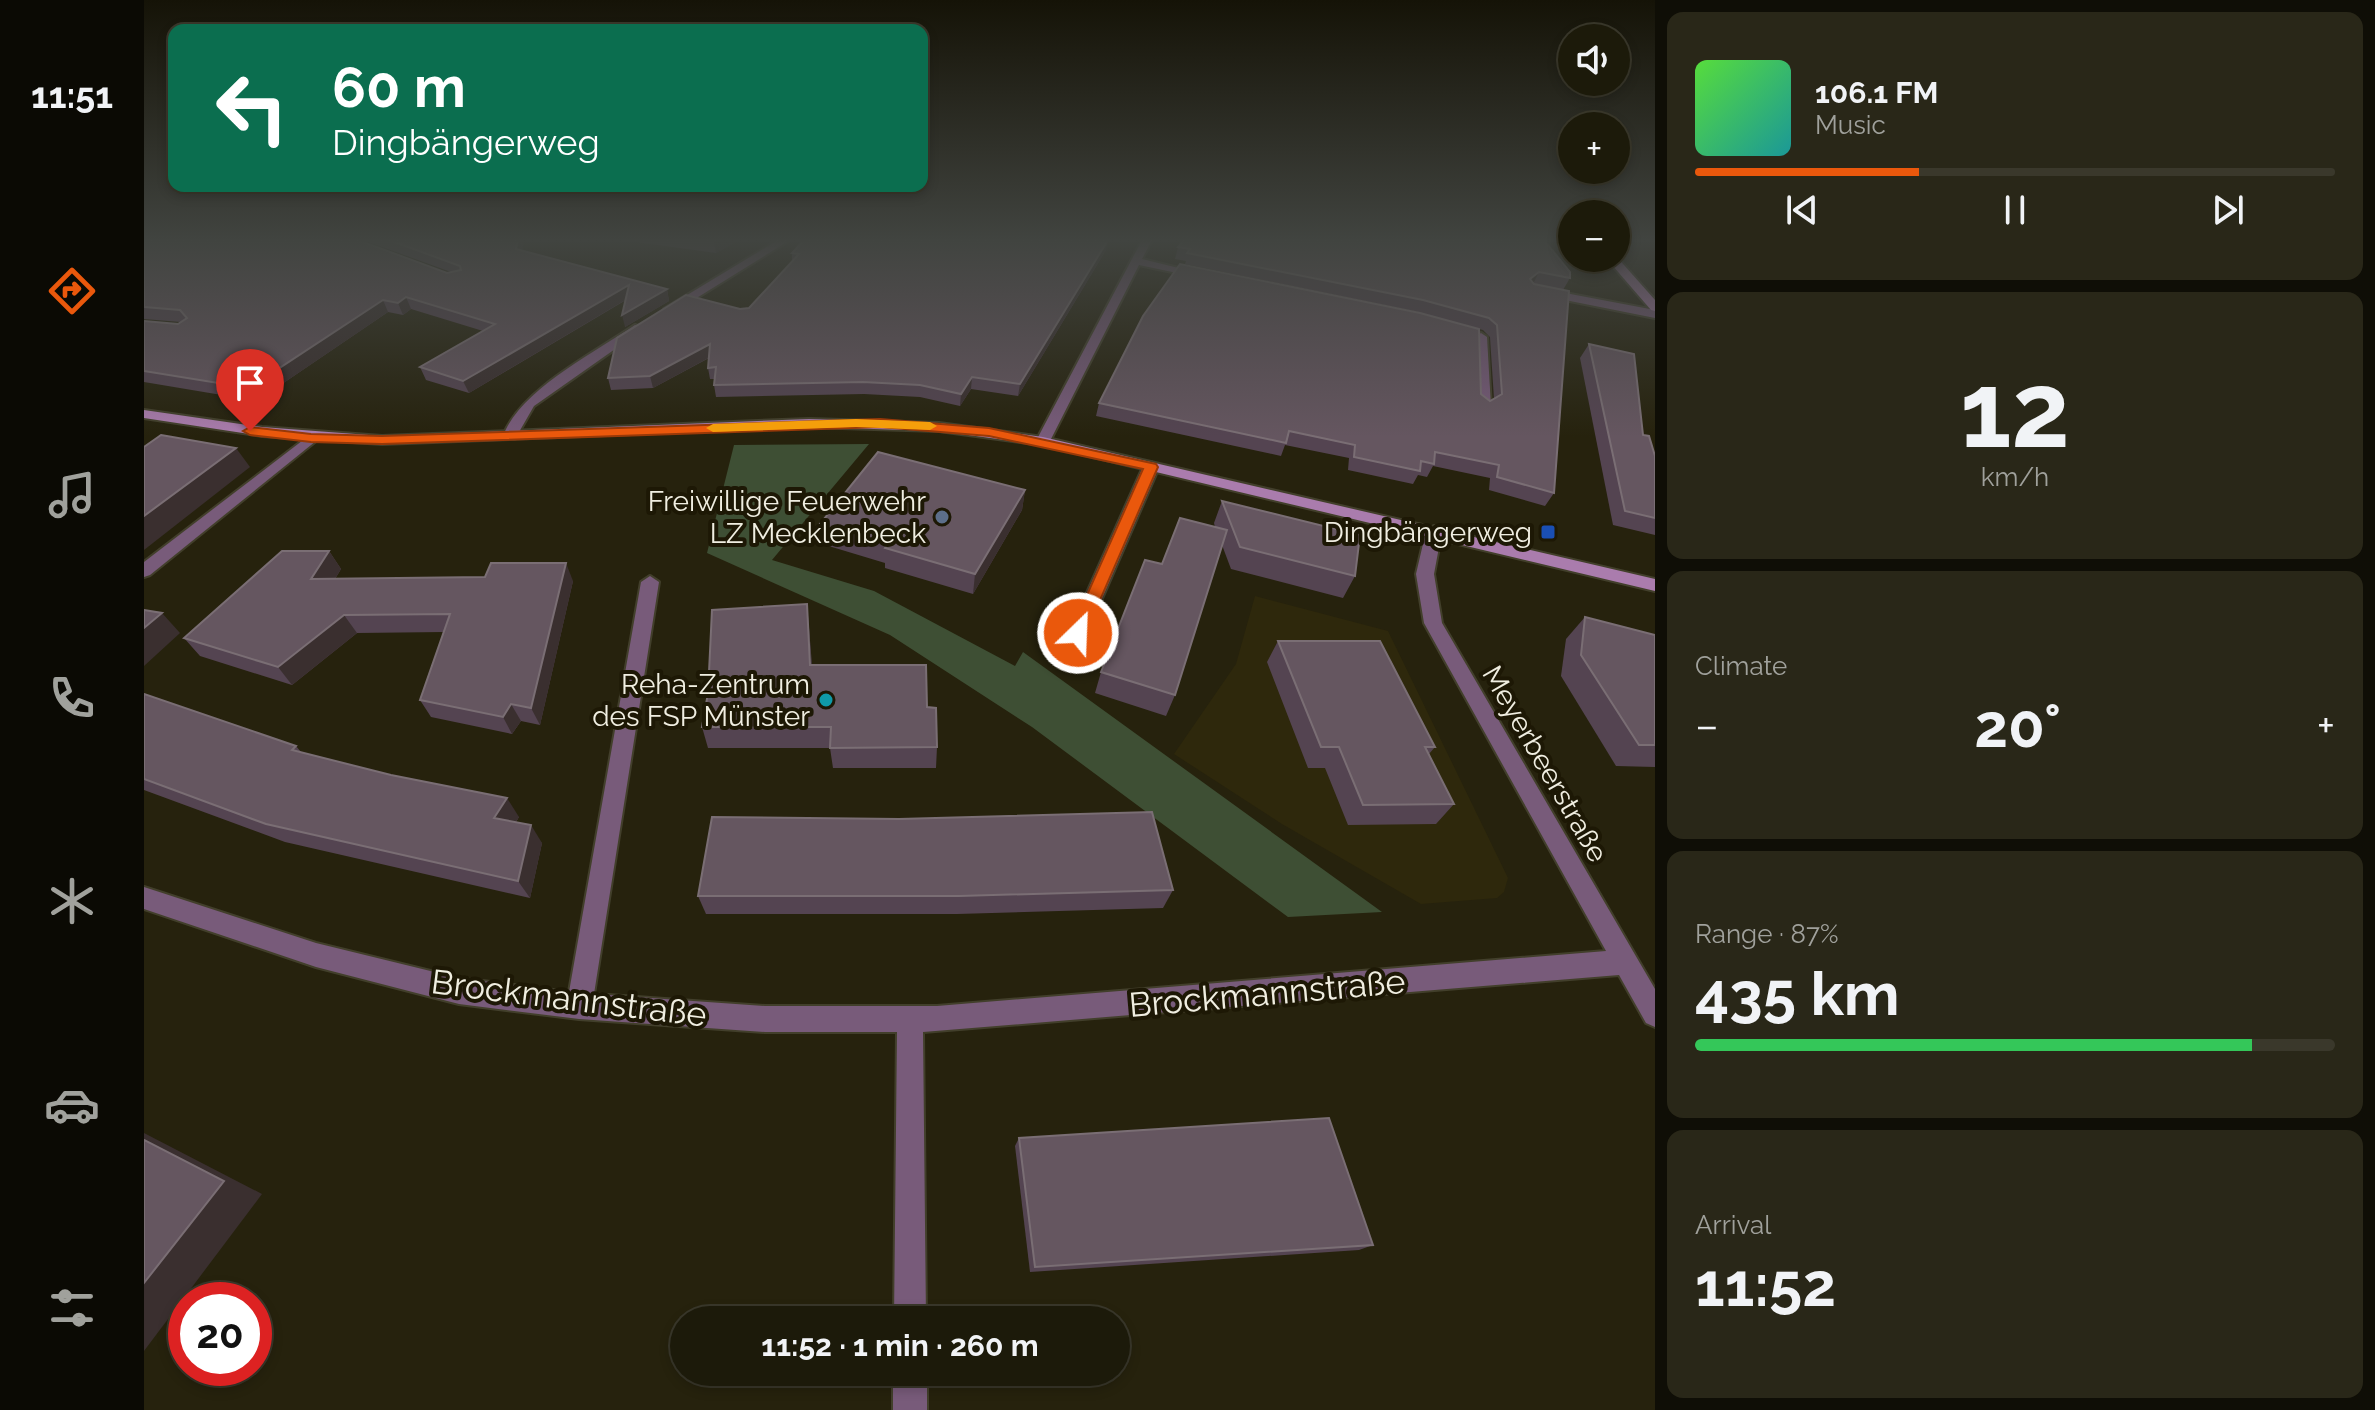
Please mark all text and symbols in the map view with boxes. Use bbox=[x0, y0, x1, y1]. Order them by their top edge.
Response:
map controls bbox=[1558, 24, 1630, 272]
button: sound bbox=[1558, 24, 1630, 96]
text: 60 m bbox=[332, 54, 466, 120]
icon: left bbox=[200, 56, 304, 160]
text: 11:51 bbox=[31, 74, 113, 116]
text: 106.1 FM bbox=[1815, 75, 1938, 110]
text: Music bbox=[1815, 110, 1886, 140]
button: + bbox=[1558, 112, 1630, 184]
text: Dingbängerweg bbox=[332, 121, 600, 163]
icon: previous bbox=[1780, 188, 1824, 232]
icon: pause bbox=[1993, 188, 2037, 232]
icon: next bbox=[2206, 188, 2250, 232]
button: − bbox=[1558, 200, 1630, 272]
icon: directions bbox=[44, 263, 100, 319]
pin bbox=[216, 349, 284, 431]
text: 12 bbox=[1960, 349, 2070, 471]
icon: arrive bbox=[228, 361, 272, 405]
text: km/h bbox=[1981, 462, 2049, 492]
icon: music bbox=[44, 467, 100, 523]
place label: Freiwillige Feuerwehr LZ Mecklenbeck bbox=[648, 485, 926, 550]
marker: Freiwillige Feuerwehr LZ Mecklenbeck bbox=[933, 508, 951, 526]
place label: Dingbängerweg bbox=[1324, 516, 1532, 549]
marker: Dingbängerweg bbox=[1539, 523, 1557, 541]
position arrow bbox=[1036, 591, 1120, 675]
text: Climate bbox=[1695, 651, 1787, 681]
street label: Meyerbeerstraße bbox=[1475, 660, 1615, 868]
place label: Reha-Zentrum des FSP Münster bbox=[592, 668, 810, 733]
icon: phone bbox=[44, 670, 100, 726]
marker: Reha-Zentrum des FSP Münster bbox=[817, 691, 835, 709]
text: 20° bbox=[1974, 691, 2061, 761]
text: − bbox=[1695, 700, 1719, 751]
text: + bbox=[2317, 700, 2335, 751]
icon: climate bbox=[44, 873, 100, 929]
text: Range · 87% bbox=[1695, 919, 1839, 949]
text: 435 km bbox=[1695, 959, 1900, 1029]
street label: Brockmannstraße bbox=[429, 961, 709, 1035]
street label: Brockmannstraße bbox=[1127, 961, 1407, 1025]
icon: car bbox=[44, 1077, 100, 1133]
text: Arrival bbox=[1695, 1210, 1771, 1240]
text: 11:52 bbox=[1695, 1250, 1836, 1320]
icon: filters bbox=[44, 1280, 100, 1336]
speed limit sign: 20 bbox=[168, 1282, 272, 1386]
text: 11:52 · 1 min · 260 m bbox=[761, 1328, 1039, 1363]

